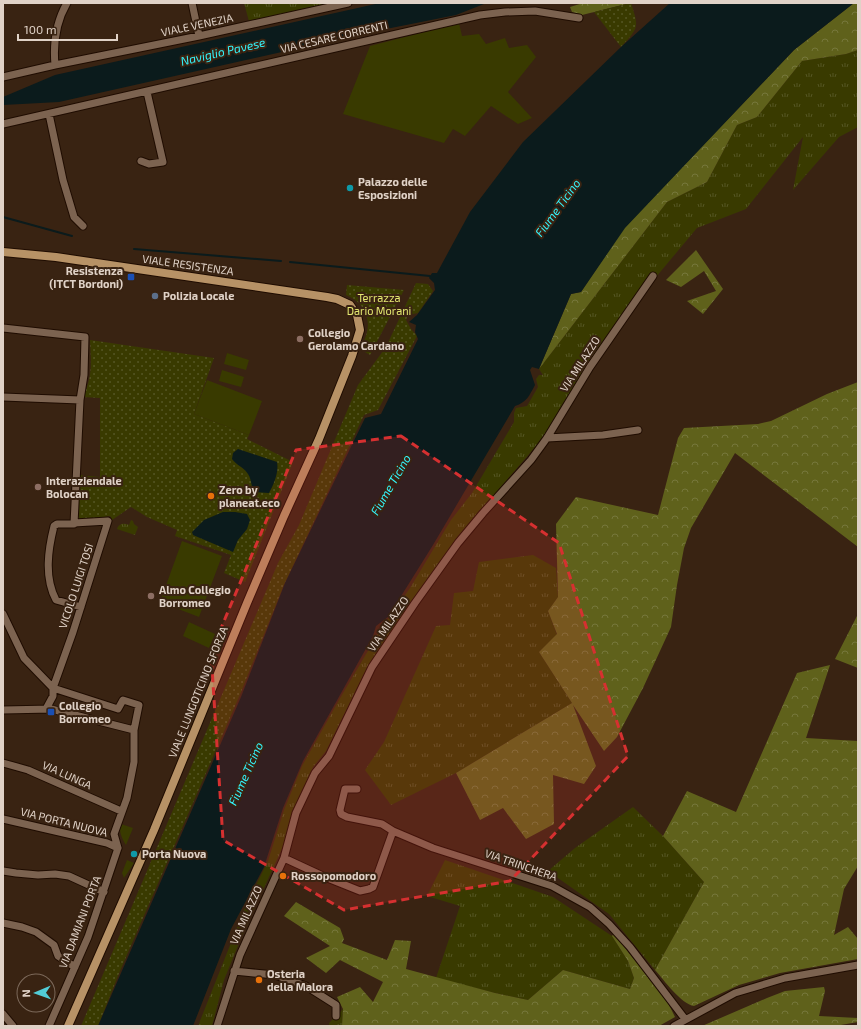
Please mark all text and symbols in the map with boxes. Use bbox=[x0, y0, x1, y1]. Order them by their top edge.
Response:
street label: VIALE VENEZIA bbox=[160, 11, 234, 38]
scale bar bbox=[18, 16, 117, 42]
street label: VIA CESARE CORRENTI bbox=[279, 18, 389, 55]
text: 100 m bbox=[24, 22, 56, 36]
water label: Naviglio Pavese bbox=[179, 34, 267, 68]
place label: Palazzo delle Esposizioni bbox=[358, 175, 428, 201]
water label: Fiume Ticino bbox=[532, 176, 583, 239]
marker: Palazzo delle Esposizioni bbox=[345, 183, 355, 193]
street label: VIALE RESISTENZA bbox=[141, 252, 235, 277]
place label: Resistenza (ITCT Bordoni) bbox=[49, 264, 123, 290]
marker: Resistenza (ITCT Bordoni) bbox=[126, 272, 136, 282]
place label: Polizia Locale bbox=[163, 289, 234, 302]
marker: Polizia Locale bbox=[150, 291, 160, 301]
park label: Terrazza Dario Morani bbox=[347, 291, 411, 317]
place label: Collegio Gerolamo Cardano bbox=[308, 326, 405, 352]
marker: Collegio Gerolamo Cardano bbox=[295, 334, 305, 344]
street label: VIA MILAZZO bbox=[557, 334, 602, 394]
water label: Fiume Ticino bbox=[367, 451, 413, 517]
place label: Interaziendale Bolocan bbox=[46, 474, 122, 500]
marker: Interaziendale Bolocan bbox=[33, 482, 43, 492]
place label: Zero by planeat.eco bbox=[219, 483, 280, 509]
marker: Zero by planeat.eco bbox=[206, 491, 216, 501]
street label: VICOLO LUIGI TOSI bbox=[56, 542, 95, 630]
place label: Almo Collegio Borromeo bbox=[159, 583, 231, 609]
marker: Almo Collegio Borromeo bbox=[146, 591, 156, 601]
street label: VIA MILAZZO bbox=[364, 594, 411, 654]
street label: VIALE LUNGOTICINO SFORZA bbox=[165, 624, 230, 759]
place label: Collegio Borromeo bbox=[59, 699, 111, 725]
marker: Collegio Borromeo bbox=[46, 707, 56, 717]
water label: Fiume Ticino bbox=[225, 740, 265, 807]
street label: VIA LUNGA bbox=[40, 758, 94, 791]
street label: VIA PORTA NUOVA bbox=[19, 804, 109, 839]
street label: VIA TRINCHERA bbox=[483, 846, 559, 883]
place label: Porta Nuova bbox=[142, 847, 206, 860]
marker: Porta Nuova bbox=[129, 849, 139, 859]
place label: Rossopomodoro bbox=[291, 869, 377, 882]
marker: Rossopomodoro bbox=[278, 871, 288, 881]
street label: VIA DAMIANI PORTA bbox=[56, 873, 103, 970]
street label: VIA MILAZZO bbox=[227, 883, 264, 946]
place label: Osteria della Malora bbox=[267, 967, 333, 993]
north arrow bbox=[16, 973, 56, 1013]
marker: Osteria della Malora bbox=[254, 975, 264, 985]
text: N bbox=[19, 989, 32, 998]

